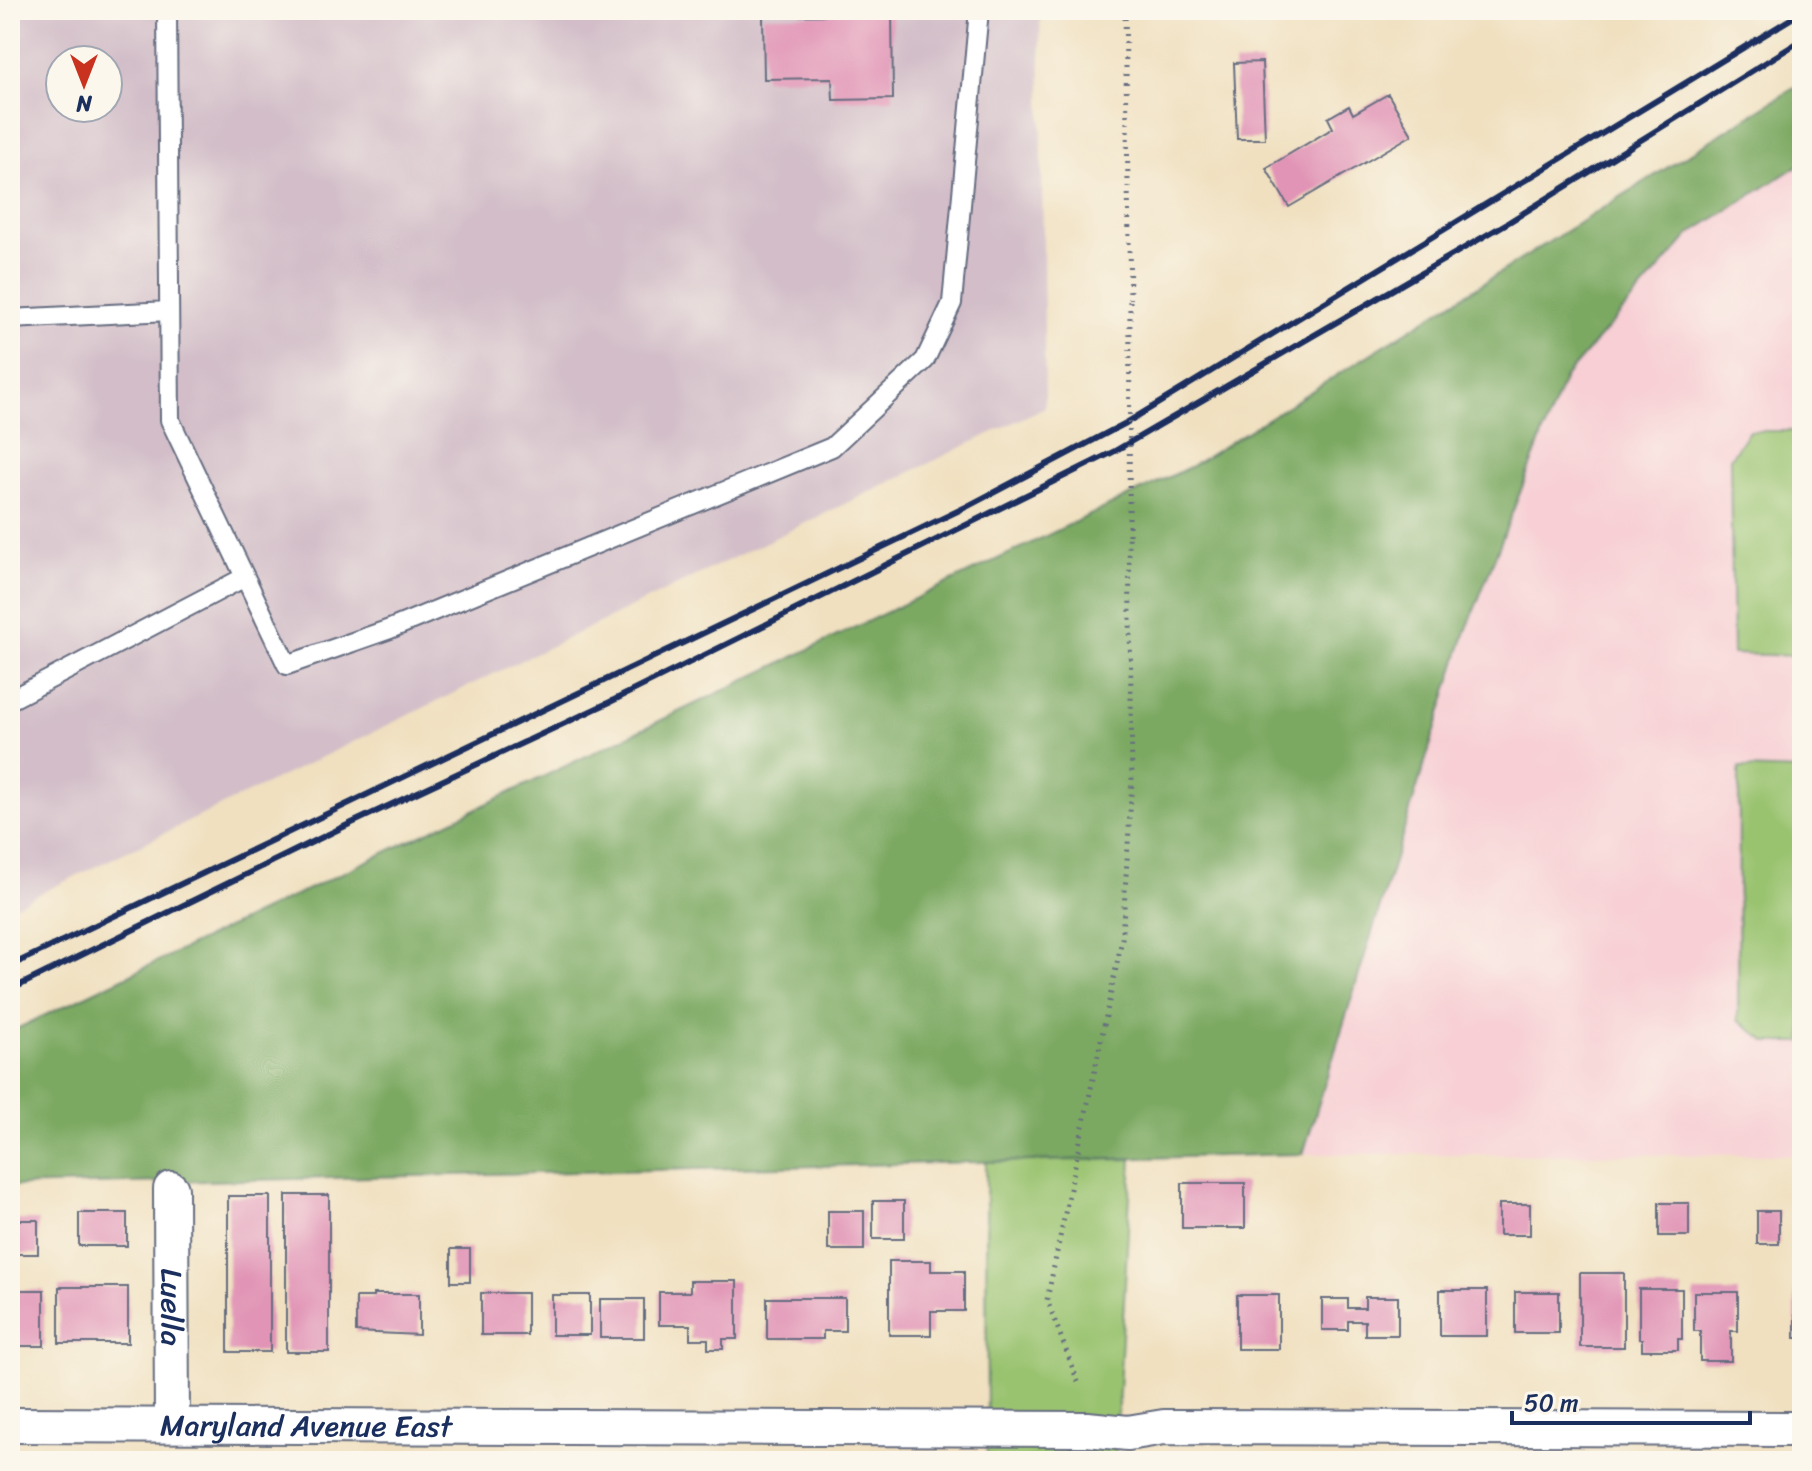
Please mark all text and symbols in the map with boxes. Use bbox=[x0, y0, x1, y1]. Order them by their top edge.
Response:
north arrow bbox=[44, 44, 124, 124]
text: N bbox=[76, 84, 93, 123]
street label: Luella bbox=[144, 1268, 199, 1346]
scale bar bbox=[1512, 1375, 1750, 1425]
text: 50 m bbox=[1524, 1382, 1579, 1424]
street label: Maryland Avenue East bbox=[160, 1399, 454, 1454]

